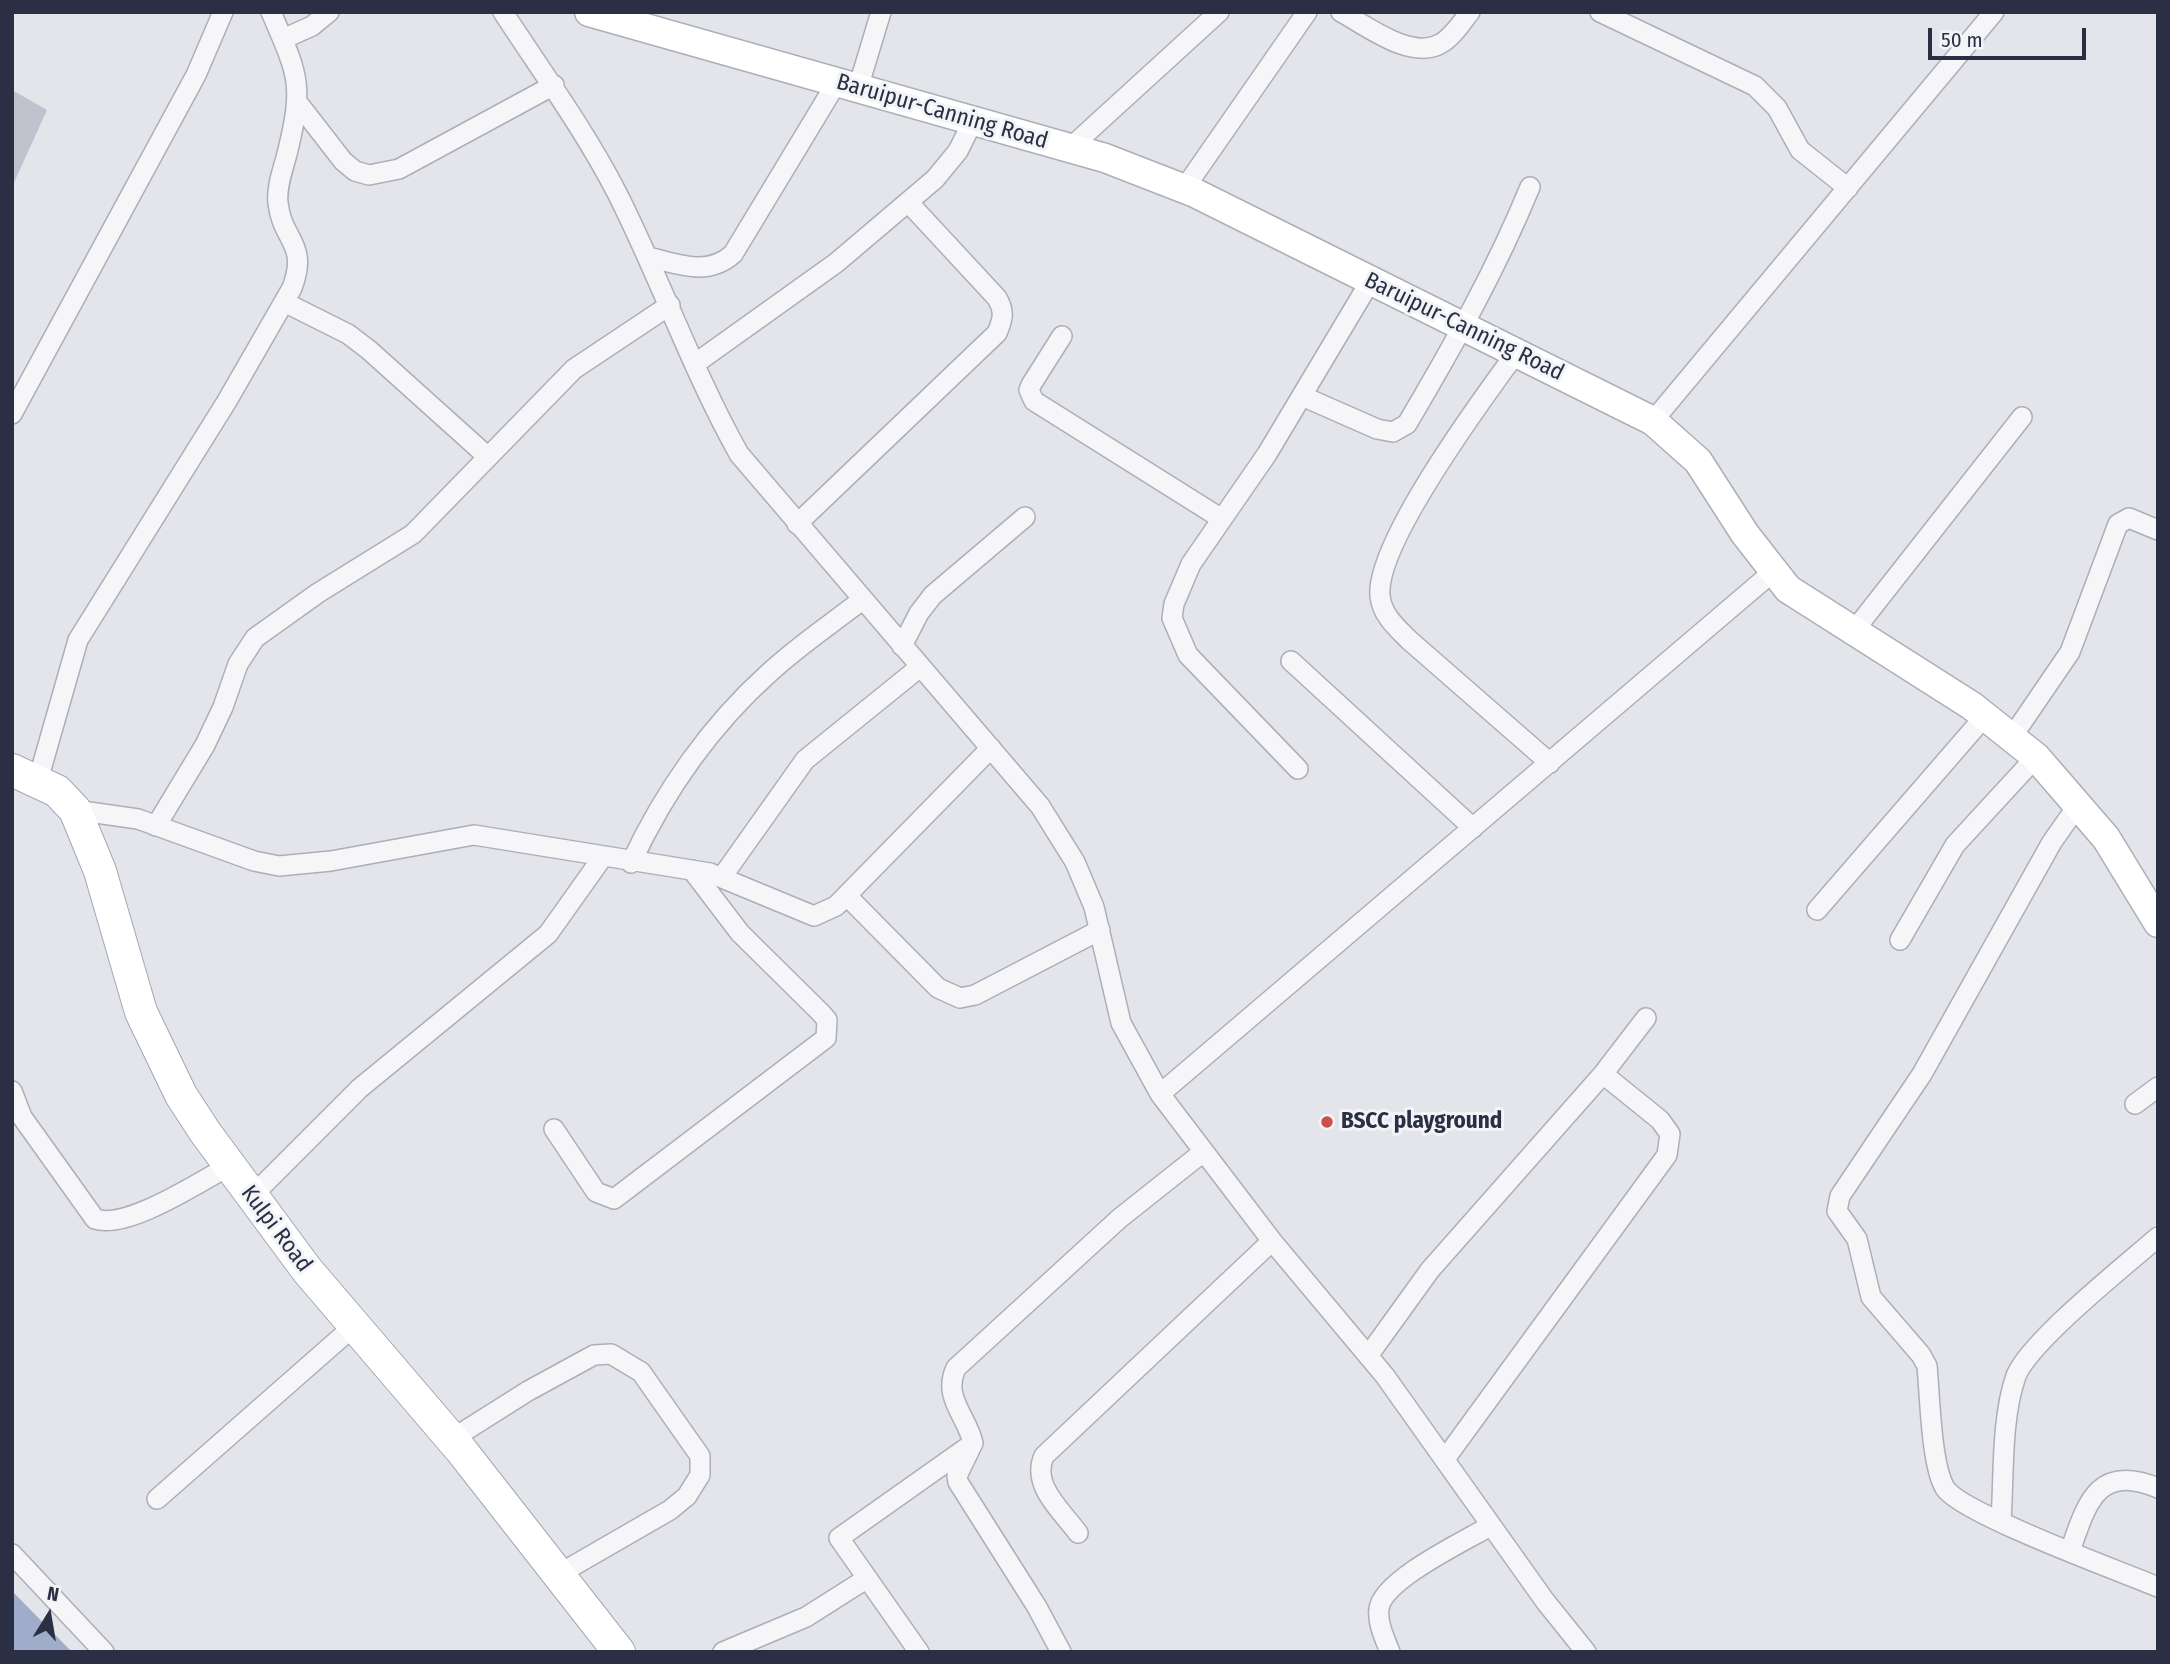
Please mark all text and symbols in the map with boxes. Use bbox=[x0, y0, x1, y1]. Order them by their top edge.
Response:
scale bar bbox=[1932, 14, 2090, 58]
text: 50 m bbox=[1941, 27, 1983, 53]
street label: Baruipur-Canning Road bbox=[833, 69, 1051, 155]
street label: Baruipur-Canning Road bbox=[1360, 267, 1568, 387]
place label: BSCC playground bbox=[1341, 1108, 1502, 1136]
marker: BSCC playground bbox=[1319, 1114, 1335, 1130]
street label: Kulpi Road bbox=[235, 1180, 317, 1278]
north arrow bbox=[14, 1580, 84, 1650]
text: N bbox=[45, 1582, 61, 1606]

